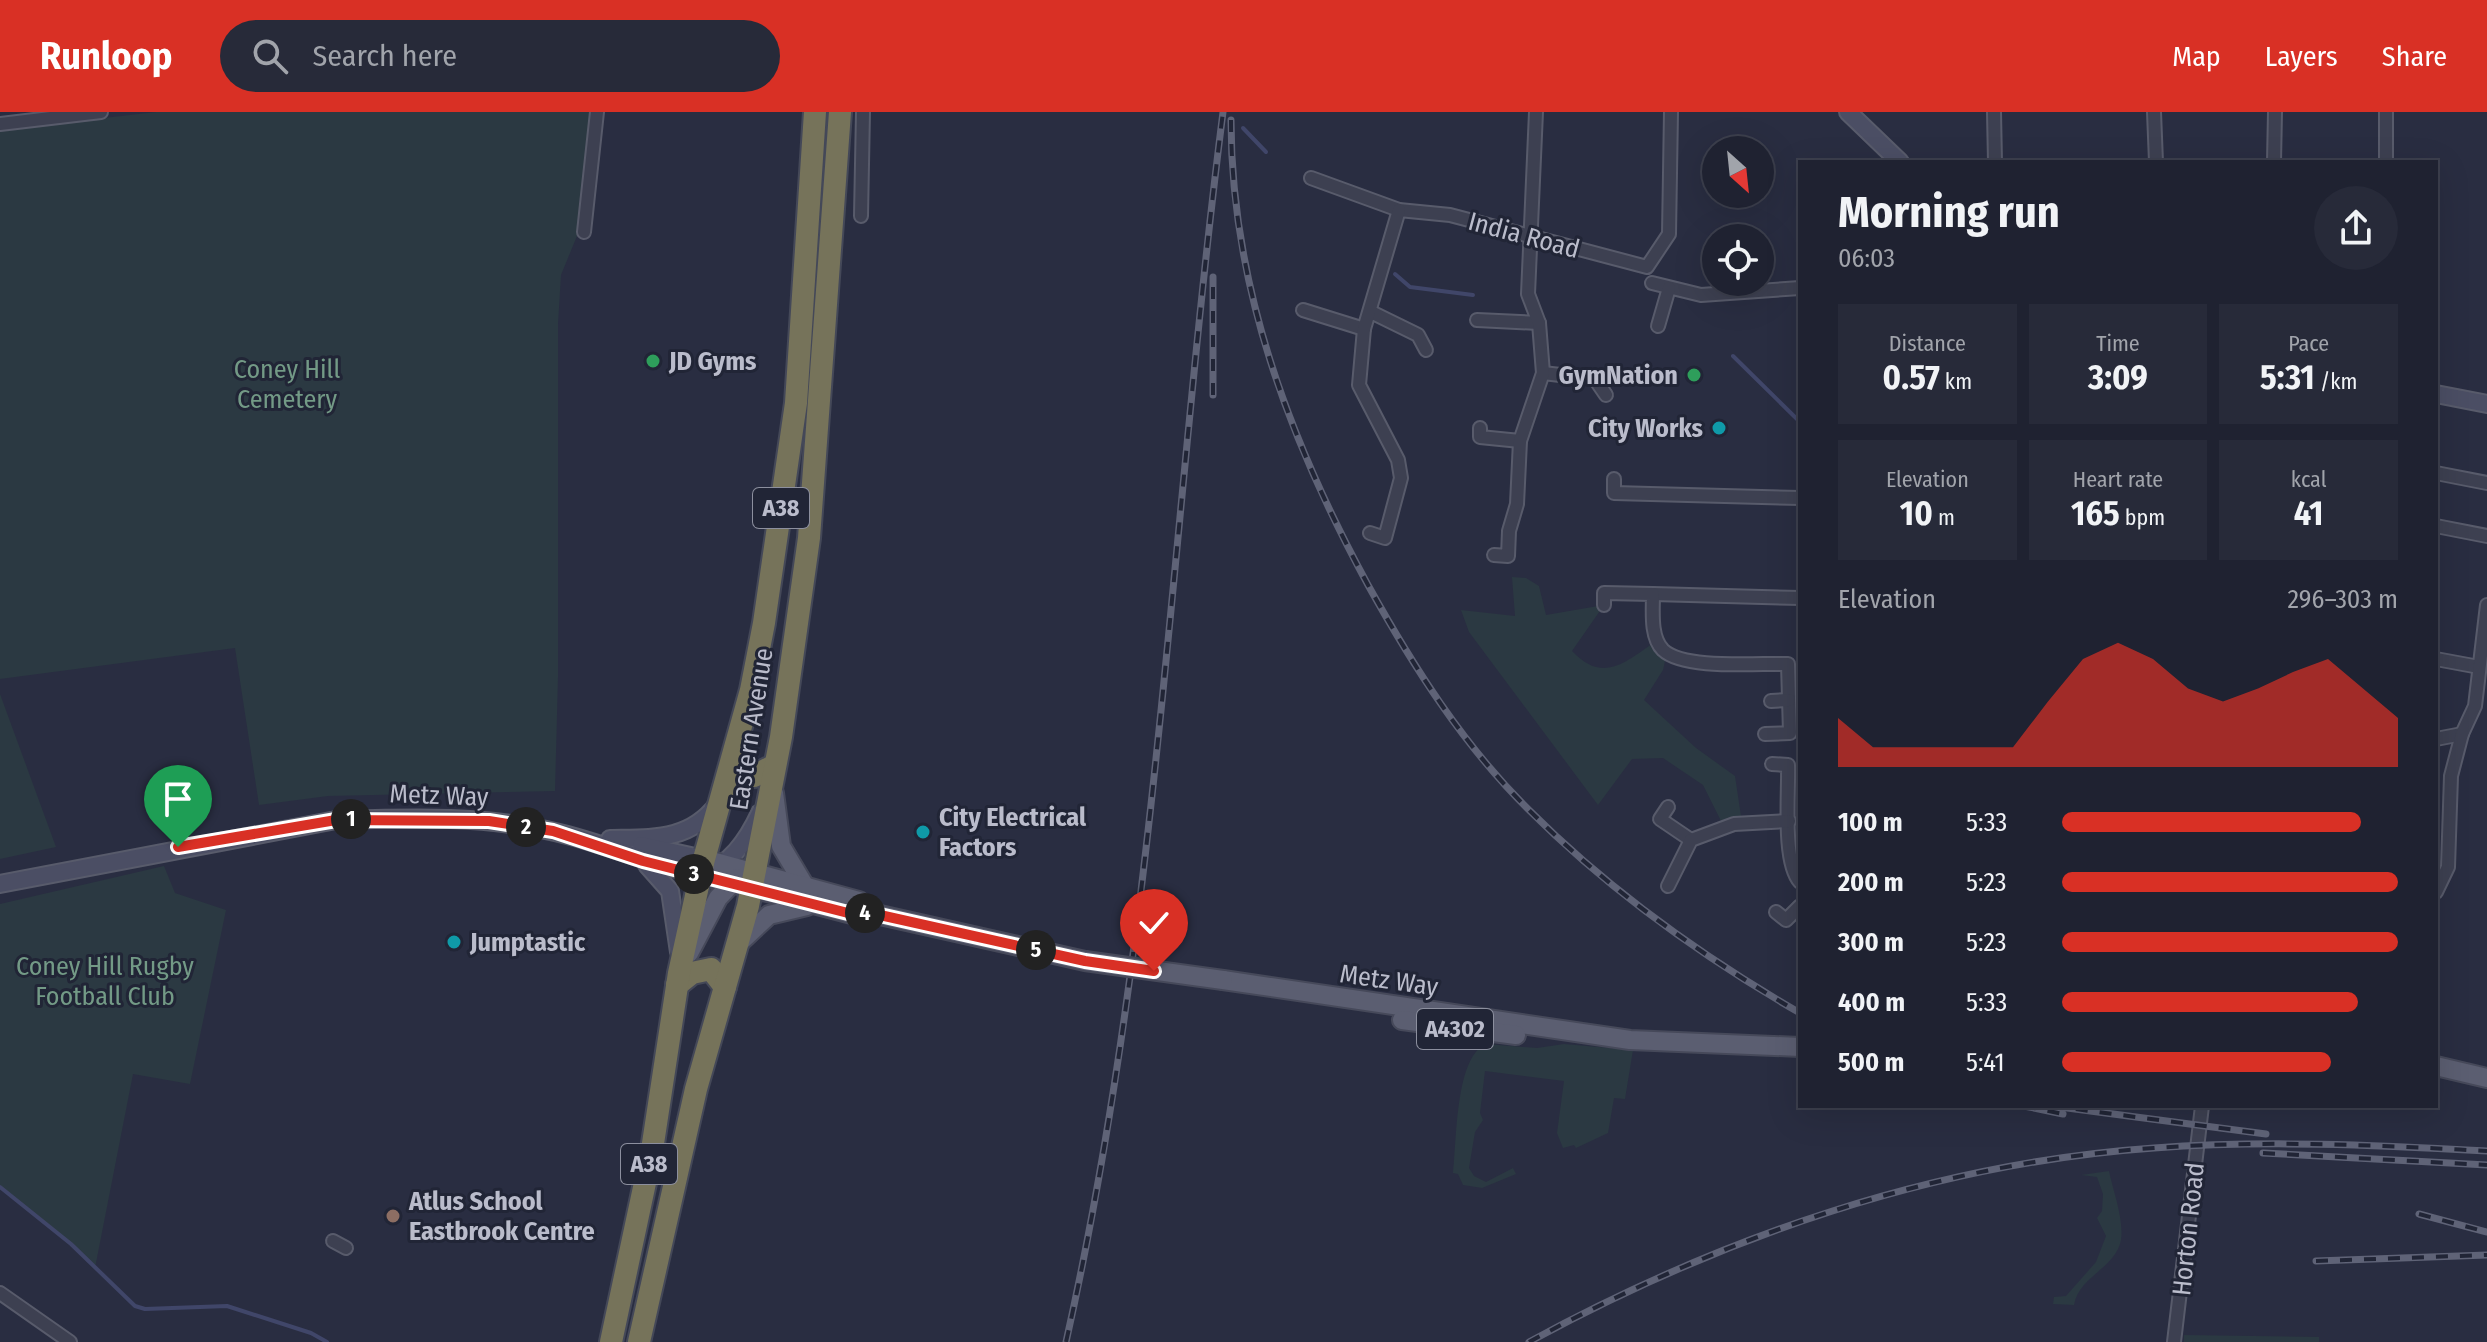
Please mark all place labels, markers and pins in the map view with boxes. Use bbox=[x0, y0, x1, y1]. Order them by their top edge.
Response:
place label: JD Gyms bbox=[668, 346, 756, 377]
marker: JD Gyms bbox=[644, 352, 662, 370]
place label: GymNation bbox=[1559, 360, 1678, 391]
marker: GymNation bbox=[1685, 366, 1703, 384]
place label: City Works bbox=[1588, 413, 1703, 444]
marker: City Works bbox=[1710, 419, 1728, 437]
pin bbox=[144, 765, 212, 847]
pin: 1 bbox=[331, 799, 371, 839]
place label: City Electrical Factors bbox=[939, 802, 1087, 863]
pin: 2 bbox=[506, 807, 546, 847]
marker: City Electrical Factors bbox=[914, 823, 932, 841]
pin: 3 bbox=[674, 854, 714, 894]
pin bbox=[1120, 889, 1188, 971]
pin: 4 bbox=[845, 893, 885, 933]
place label: Jumptastic bbox=[469, 927, 586, 958]
pin: 5 bbox=[1016, 930, 1056, 970]
marker: Jumptastic bbox=[445, 933, 463, 951]
place label: Atlus School Eastbrook Centre bbox=[408, 1186, 595, 1247]
marker: Atlus School Eastbrook Centre bbox=[384, 1207, 402, 1225]

